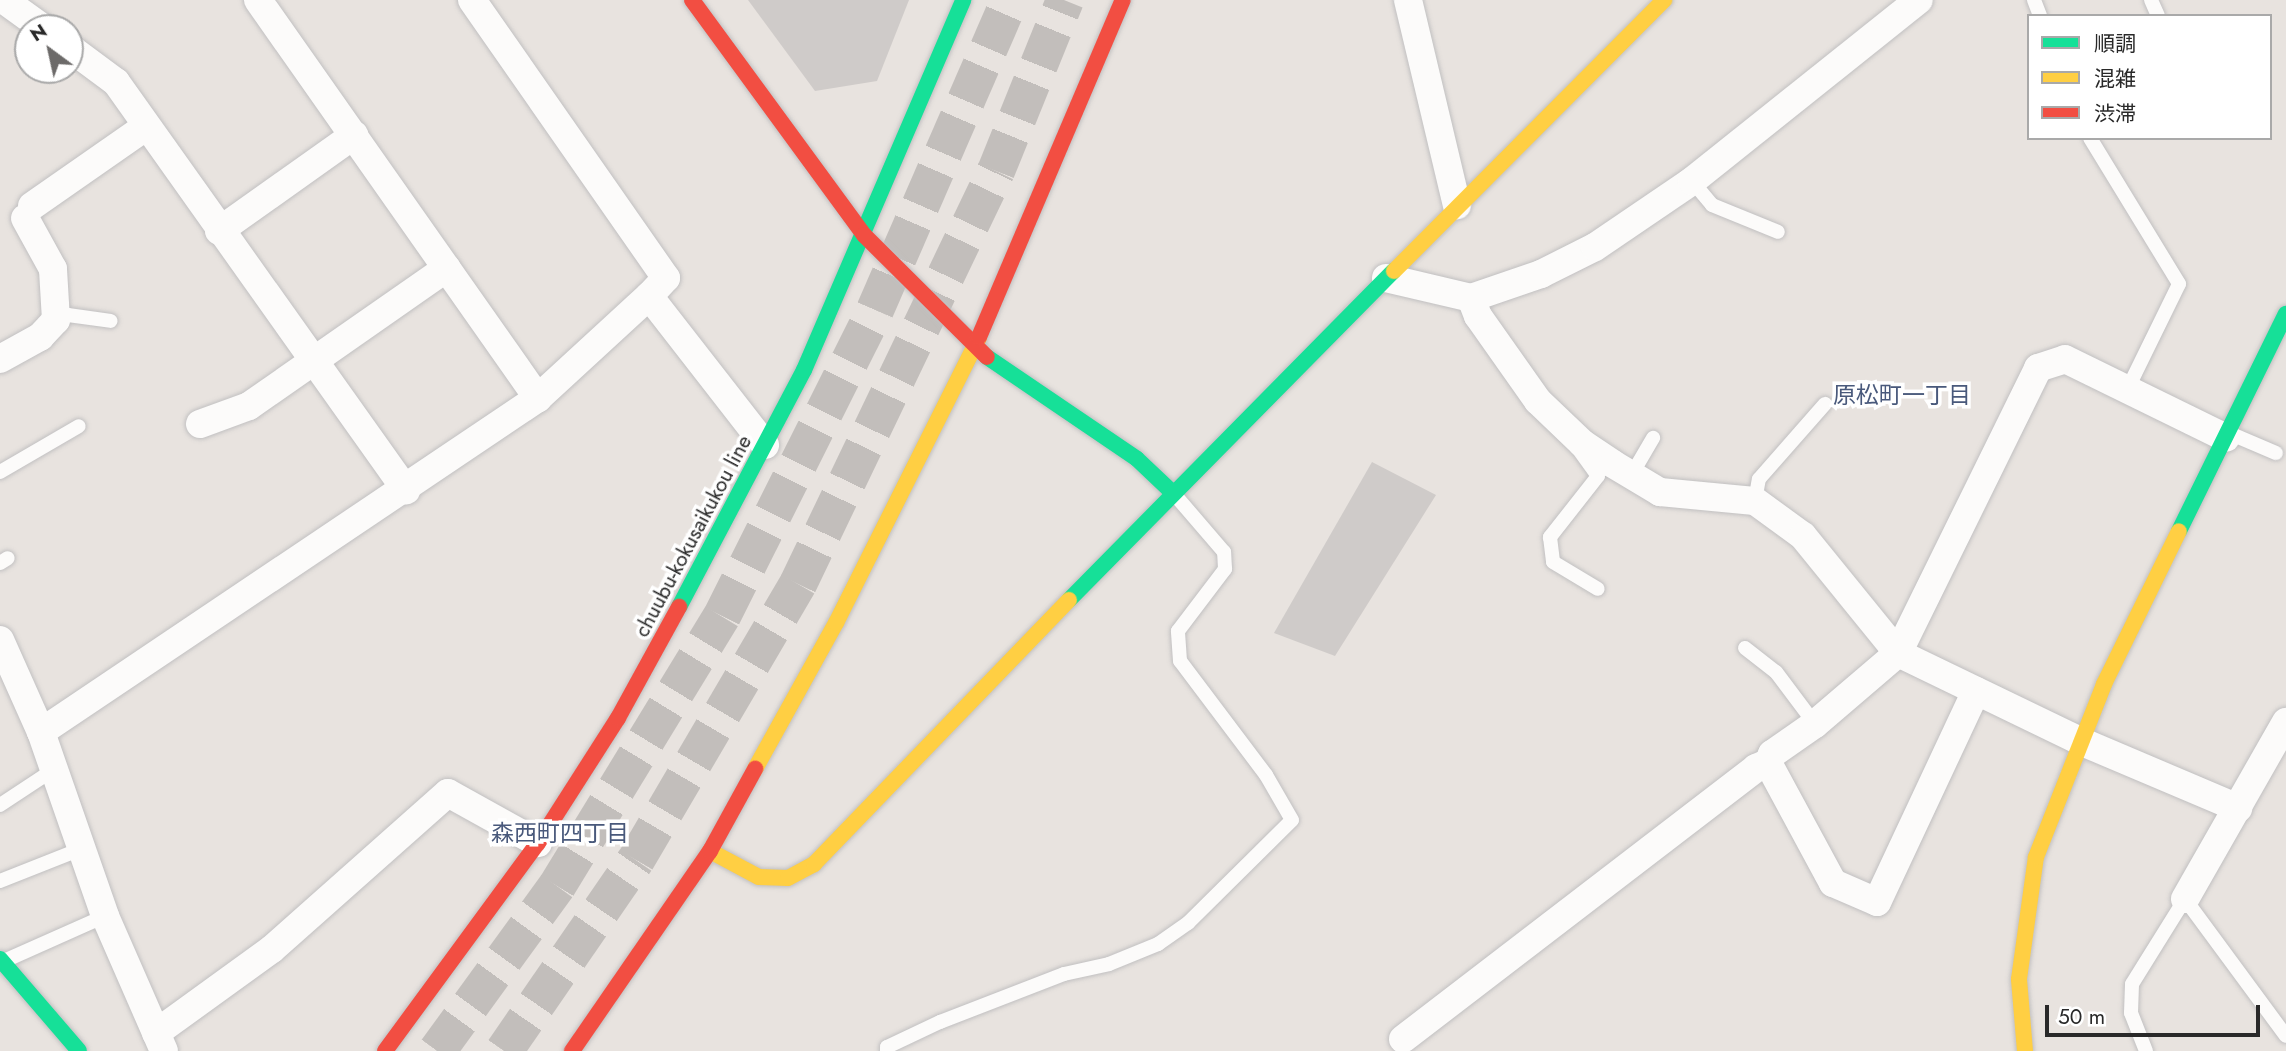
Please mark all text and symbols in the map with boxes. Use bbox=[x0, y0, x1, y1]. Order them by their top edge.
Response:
north arrow bbox=[14, 14, 84, 84]
legend bbox=[2027, 14, 2272, 140]
text: N bbox=[25, 17, 52, 48]
text: 順調 bbox=[2094, 29, 2136, 59]
text: 混雑 bbox=[2094, 64, 2136, 94]
text: 渋滞 bbox=[2094, 99, 2136, 129]
district label: 原松町一丁目 bbox=[1833, 381, 1971, 409]
street label: chuubu-kokusaikukou line bbox=[629, 431, 757, 641]
district label: 森西町四丁目 bbox=[491, 819, 629, 847]
scale bar bbox=[2048, 992, 2263, 1036]
text: 50 m bbox=[2058, 1002, 2105, 1032]

